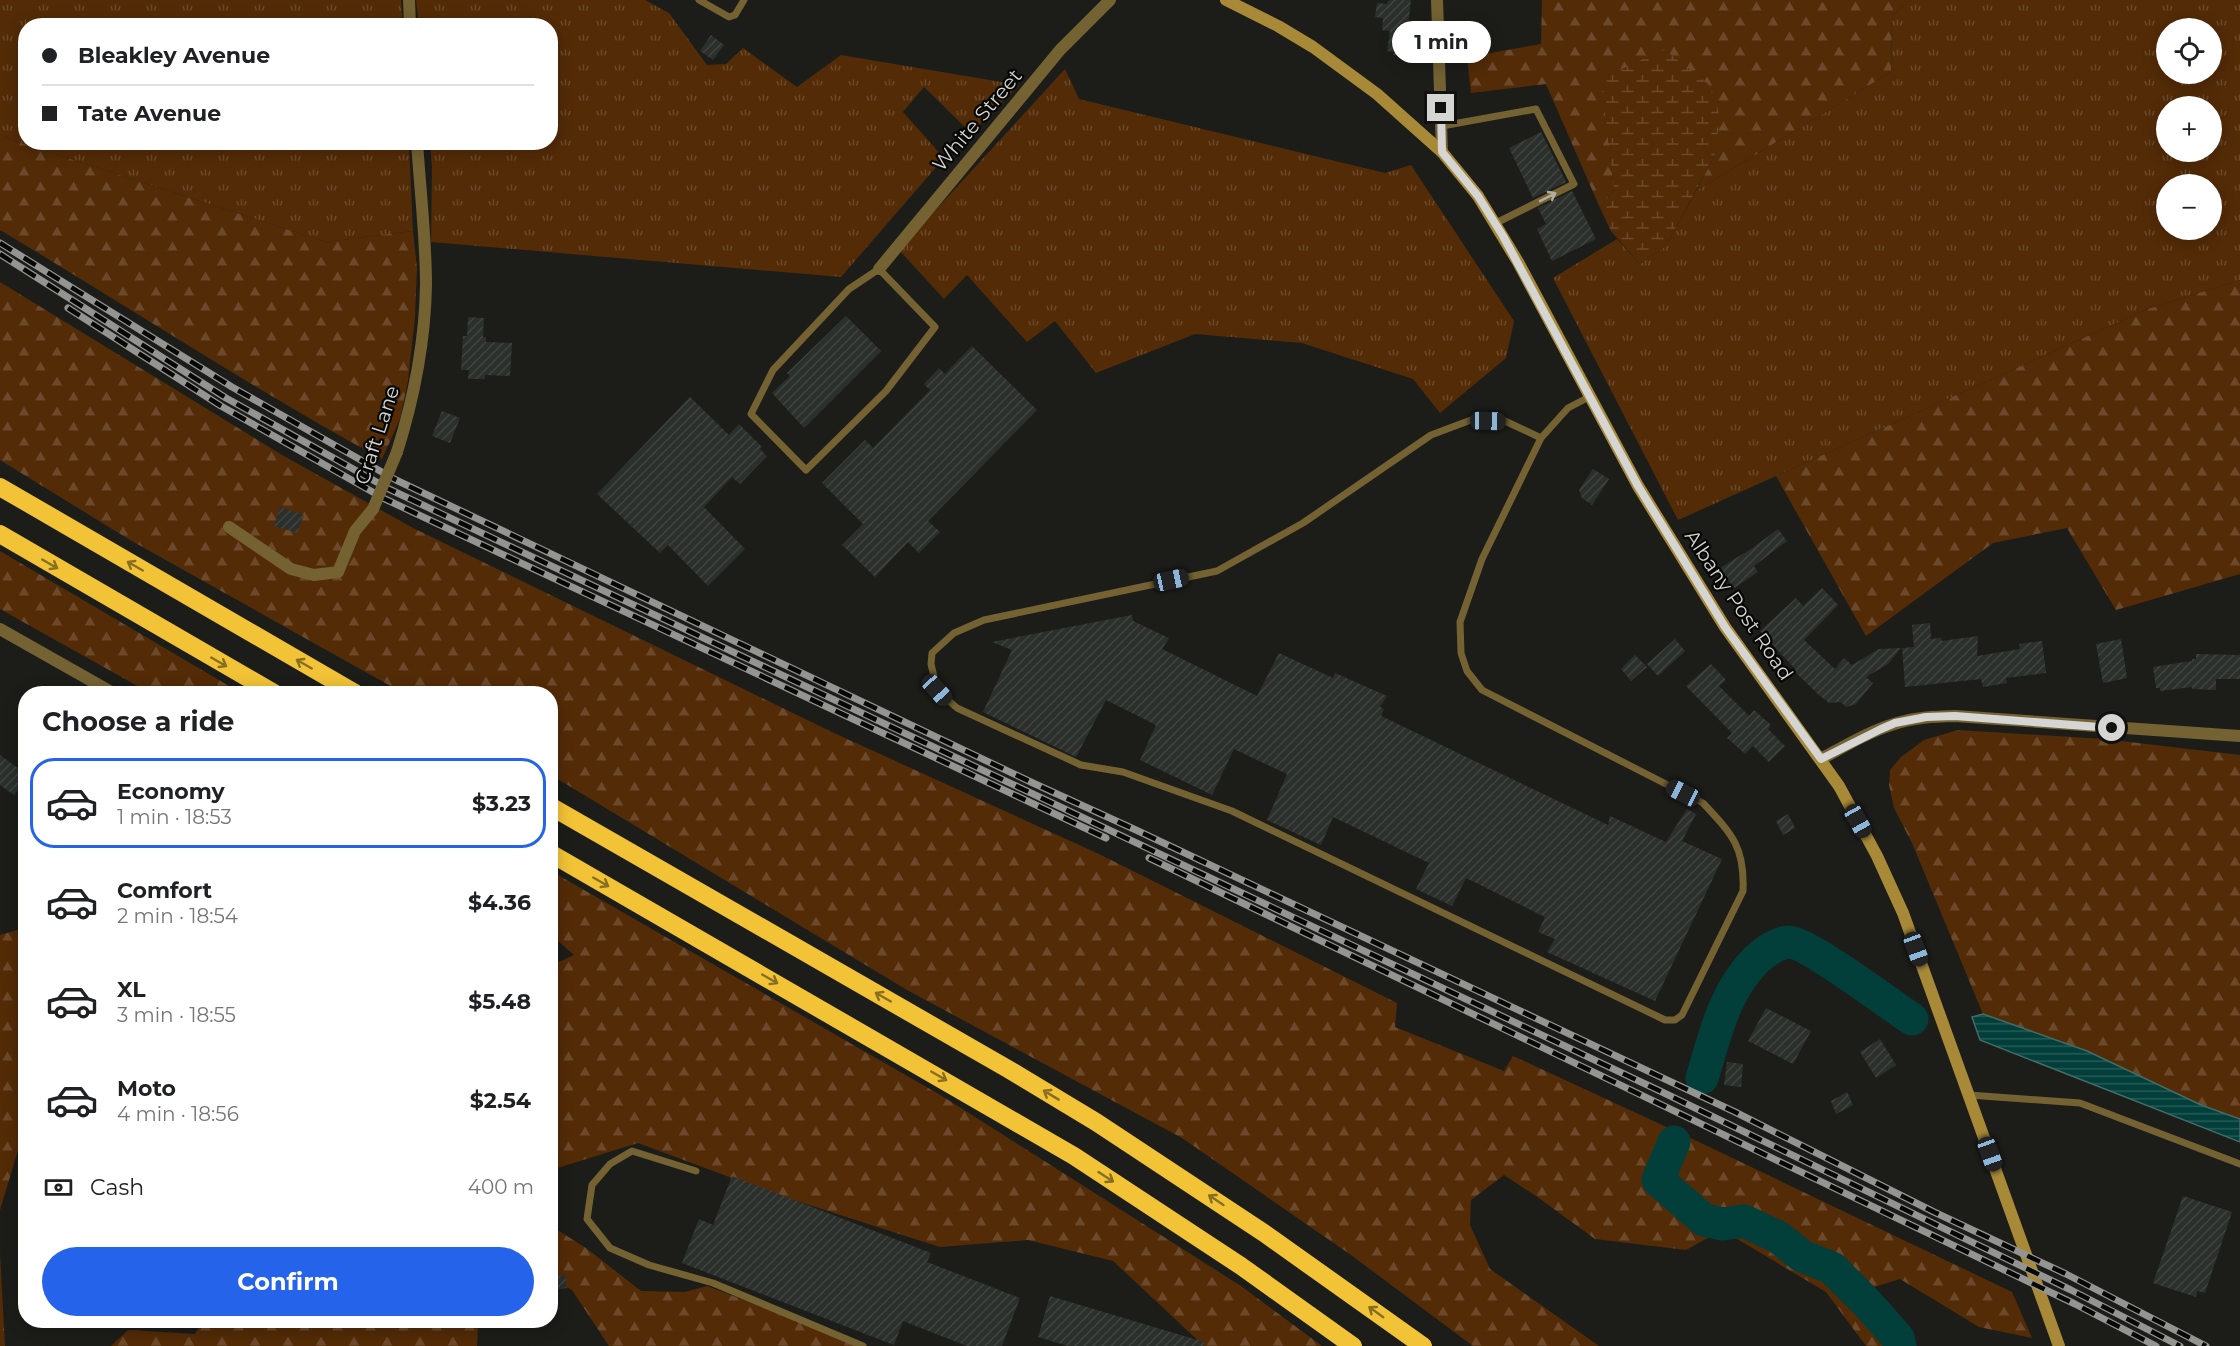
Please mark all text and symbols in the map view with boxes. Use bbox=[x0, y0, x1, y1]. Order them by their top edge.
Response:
map controls bbox=[2156, 18, 2222, 240]
button: locate bbox=[2156, 18, 2222, 84]
callout: 1 min bbox=[1392, 21, 1490, 63]
text: 1 min bbox=[1414, 30, 1469, 54]
text: Bleakley Avenue bbox=[78, 42, 270, 69]
street label: White Street bbox=[927, 64, 1027, 176]
route end bbox=[1427, 94, 1454, 121]
button: + bbox=[2156, 96, 2222, 162]
text: Tate Avenue bbox=[78, 100, 221, 127]
button: − bbox=[2156, 174, 2222, 240]
one-way arrow bbox=[1539, 191, 1556, 203]
street label: Craft Lane bbox=[350, 383, 404, 487]
car bbox=[1470, 412, 1506, 430]
street label: Albany Post Road bbox=[1680, 525, 1798, 685]
one-way arrow bbox=[41, 558, 58, 570]
one-way arrow bbox=[127, 560, 144, 572]
car bbox=[1152, 567, 1190, 593]
one-way arrow bbox=[210, 656, 227, 668]
one-way arrow bbox=[296, 658, 313, 670]
car bbox=[918, 671, 956, 709]
text: Choose a ride bbox=[42, 705, 234, 738]
route start bbox=[2098, 714, 2125, 741]
icon: car bbox=[45, 776, 99, 830]
car bbox=[1663, 777, 1703, 809]
text: Economy bbox=[117, 778, 225, 805]
text: $3.23 bbox=[472, 790, 531, 817]
car bbox=[1841, 801, 1875, 841]
text: 1 min · 18:53 bbox=[117, 805, 232, 829]
icon: car bbox=[45, 875, 99, 929]
one-way arrow bbox=[592, 876, 609, 888]
text: Comfort bbox=[117, 877, 212, 904]
text: $4.36 bbox=[468, 889, 531, 916]
text: 2 min · 18:54 bbox=[117, 904, 238, 928]
car bbox=[1901, 929, 1931, 969]
one-way arrow bbox=[761, 973, 778, 985]
icon: car bbox=[45, 974, 99, 1028]
text: XL bbox=[117, 976, 146, 1003]
text: $5.48 bbox=[468, 988, 531, 1015]
one-way arrow bbox=[875, 991, 892, 1003]
text: 3 min · 18:55 bbox=[117, 1003, 236, 1027]
one-way arrow bbox=[930, 1071, 947, 1083]
icon: car bbox=[45, 1073, 99, 1127]
text: Moto bbox=[117, 1075, 176, 1102]
text: $2.54 bbox=[470, 1087, 531, 1114]
one-way arrow bbox=[1043, 1089, 1060, 1101]
text: 4 min · 18:56 bbox=[117, 1102, 239, 1126]
car bbox=[1975, 1134, 2005, 1174]
icon: cash bbox=[42, 1171, 75, 1204]
one-way arrow bbox=[1097, 1171, 1114, 1183]
text: Cash bbox=[90, 1174, 144, 1201]
text: 400 m bbox=[468, 1175, 534, 1199]
one-way arrow bbox=[1208, 1194, 1225, 1206]
button: Confirm bbox=[42, 1247, 534, 1316]
one-way arrow bbox=[1368, 1306, 1384, 1318]

